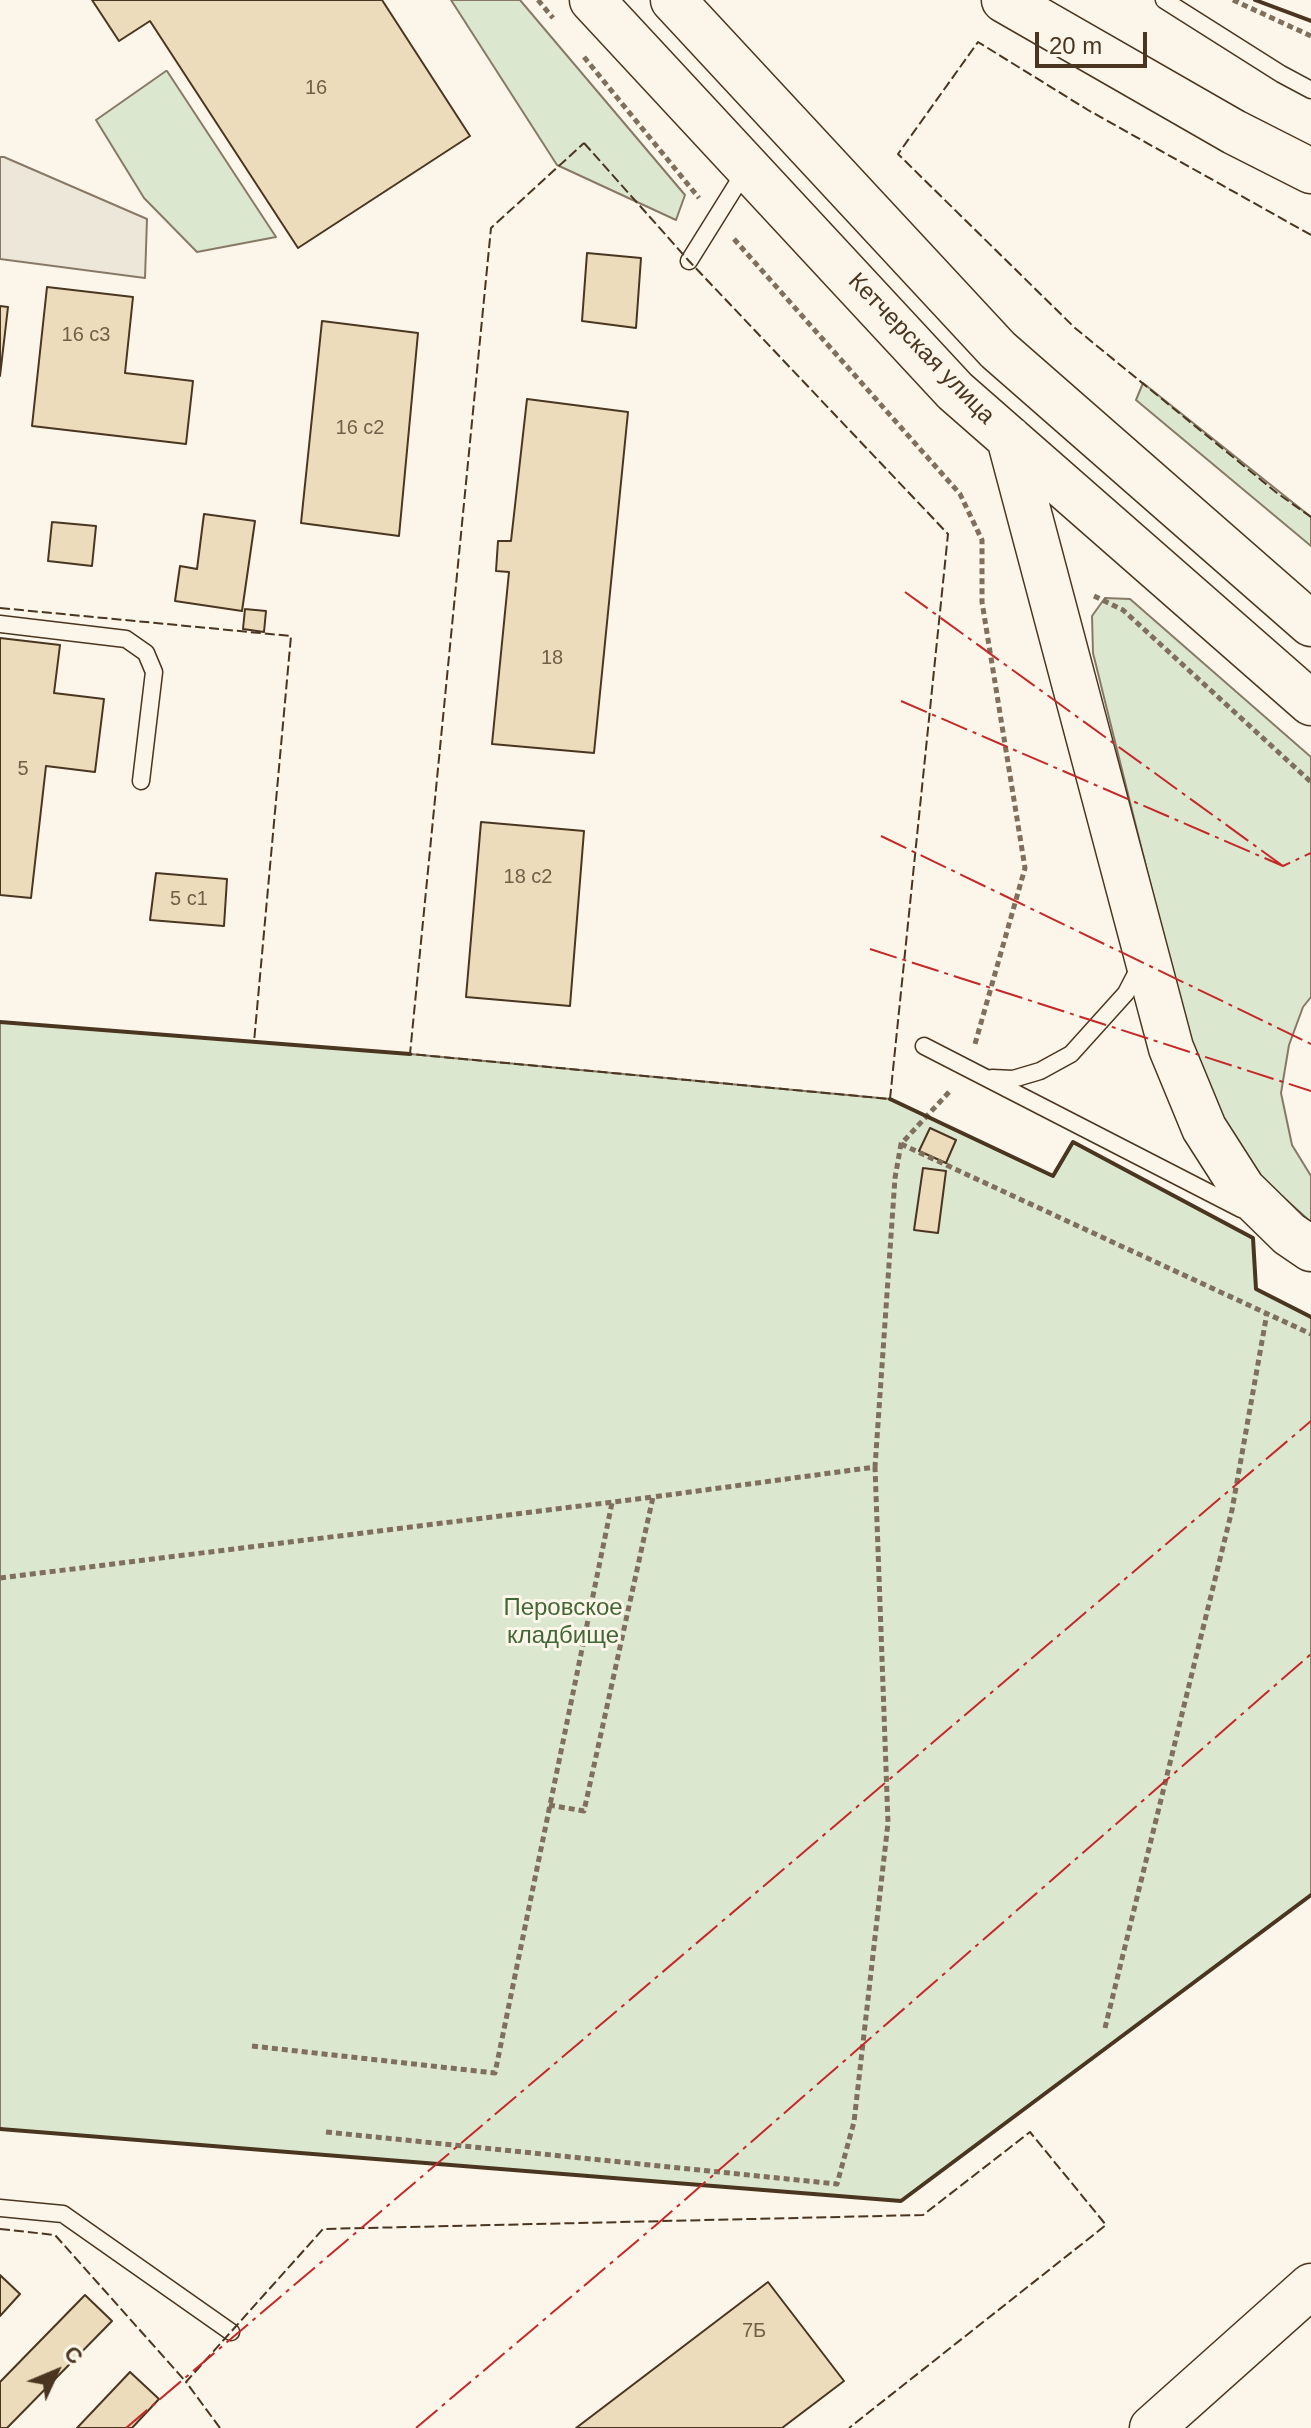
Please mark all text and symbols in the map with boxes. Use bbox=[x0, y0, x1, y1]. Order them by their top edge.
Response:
scale bar bbox=[1039, 16, 1151, 66]
text: 20 m bbox=[1049, 32, 1102, 59]
house number: 16 bbox=[305, 76, 327, 100]
street label: Кетчерская улица bbox=[842, 268, 1000, 430]
house number: 16 с3 bbox=[62, 323, 110, 347]
house number: 16 с2 bbox=[336, 416, 384, 440]
house number: 18 bbox=[541, 646, 563, 670]
house number: 5 bbox=[17, 757, 29, 781]
house number: 18 с2 bbox=[504, 865, 552, 889]
house number: 5 с1 bbox=[170, 887, 208, 911]
park label: Перовское кладбище bbox=[503, 1594, 623, 1650]
house number: 7Б bbox=[742, 2319, 766, 2343]
north arrow bbox=[16, 2332, 96, 2412]
text: С bbox=[59, 2341, 88, 2369]

